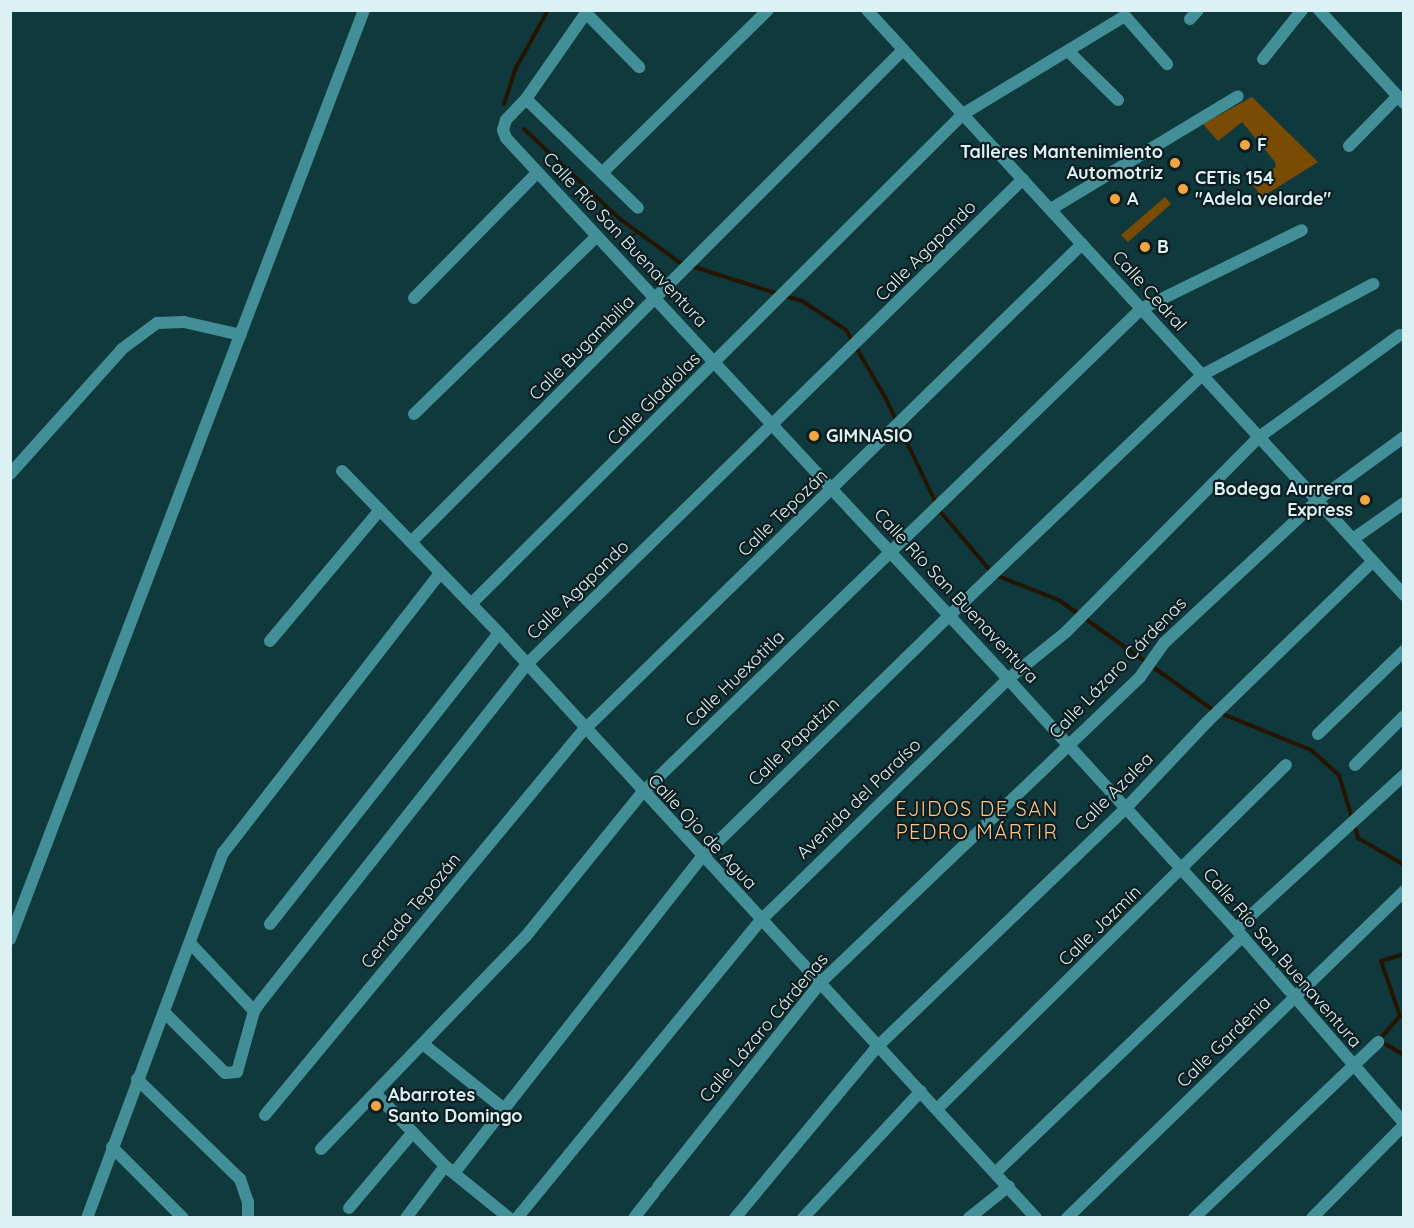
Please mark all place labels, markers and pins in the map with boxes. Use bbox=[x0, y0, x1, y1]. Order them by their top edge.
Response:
place label: F bbox=[1257, 134, 1267, 156]
marker: F bbox=[1238, 138, 1252, 152]
place label: Talleres Mantenimiento Automotriz bbox=[960, 142, 1163, 184]
marker: Talleres Mantenimiento Automotriz bbox=[1168, 156, 1182, 170]
place label: CETis 154 "Adela velarde" bbox=[1195, 168, 1331, 210]
marker: CETis 154 "Adela velarde" bbox=[1176, 182, 1190, 196]
place label: A bbox=[1127, 188, 1139, 210]
marker: A bbox=[1108, 192, 1122, 206]
place label: B bbox=[1157, 236, 1169, 258]
marker: B bbox=[1138, 240, 1152, 254]
place label: GIMNASIO bbox=[826, 425, 912, 447]
marker: GIMNASIO bbox=[807, 429, 821, 443]
place label: Bodega Aurrera Express bbox=[1214, 479, 1353, 522]
marker: Bodega Aurrera Express bbox=[1358, 493, 1372, 507]
place label: Abarrotes Santo Domingo bbox=[388, 1085, 522, 1128]
marker: Abarrotes Santo Domingo bbox=[369, 1099, 383, 1113]

